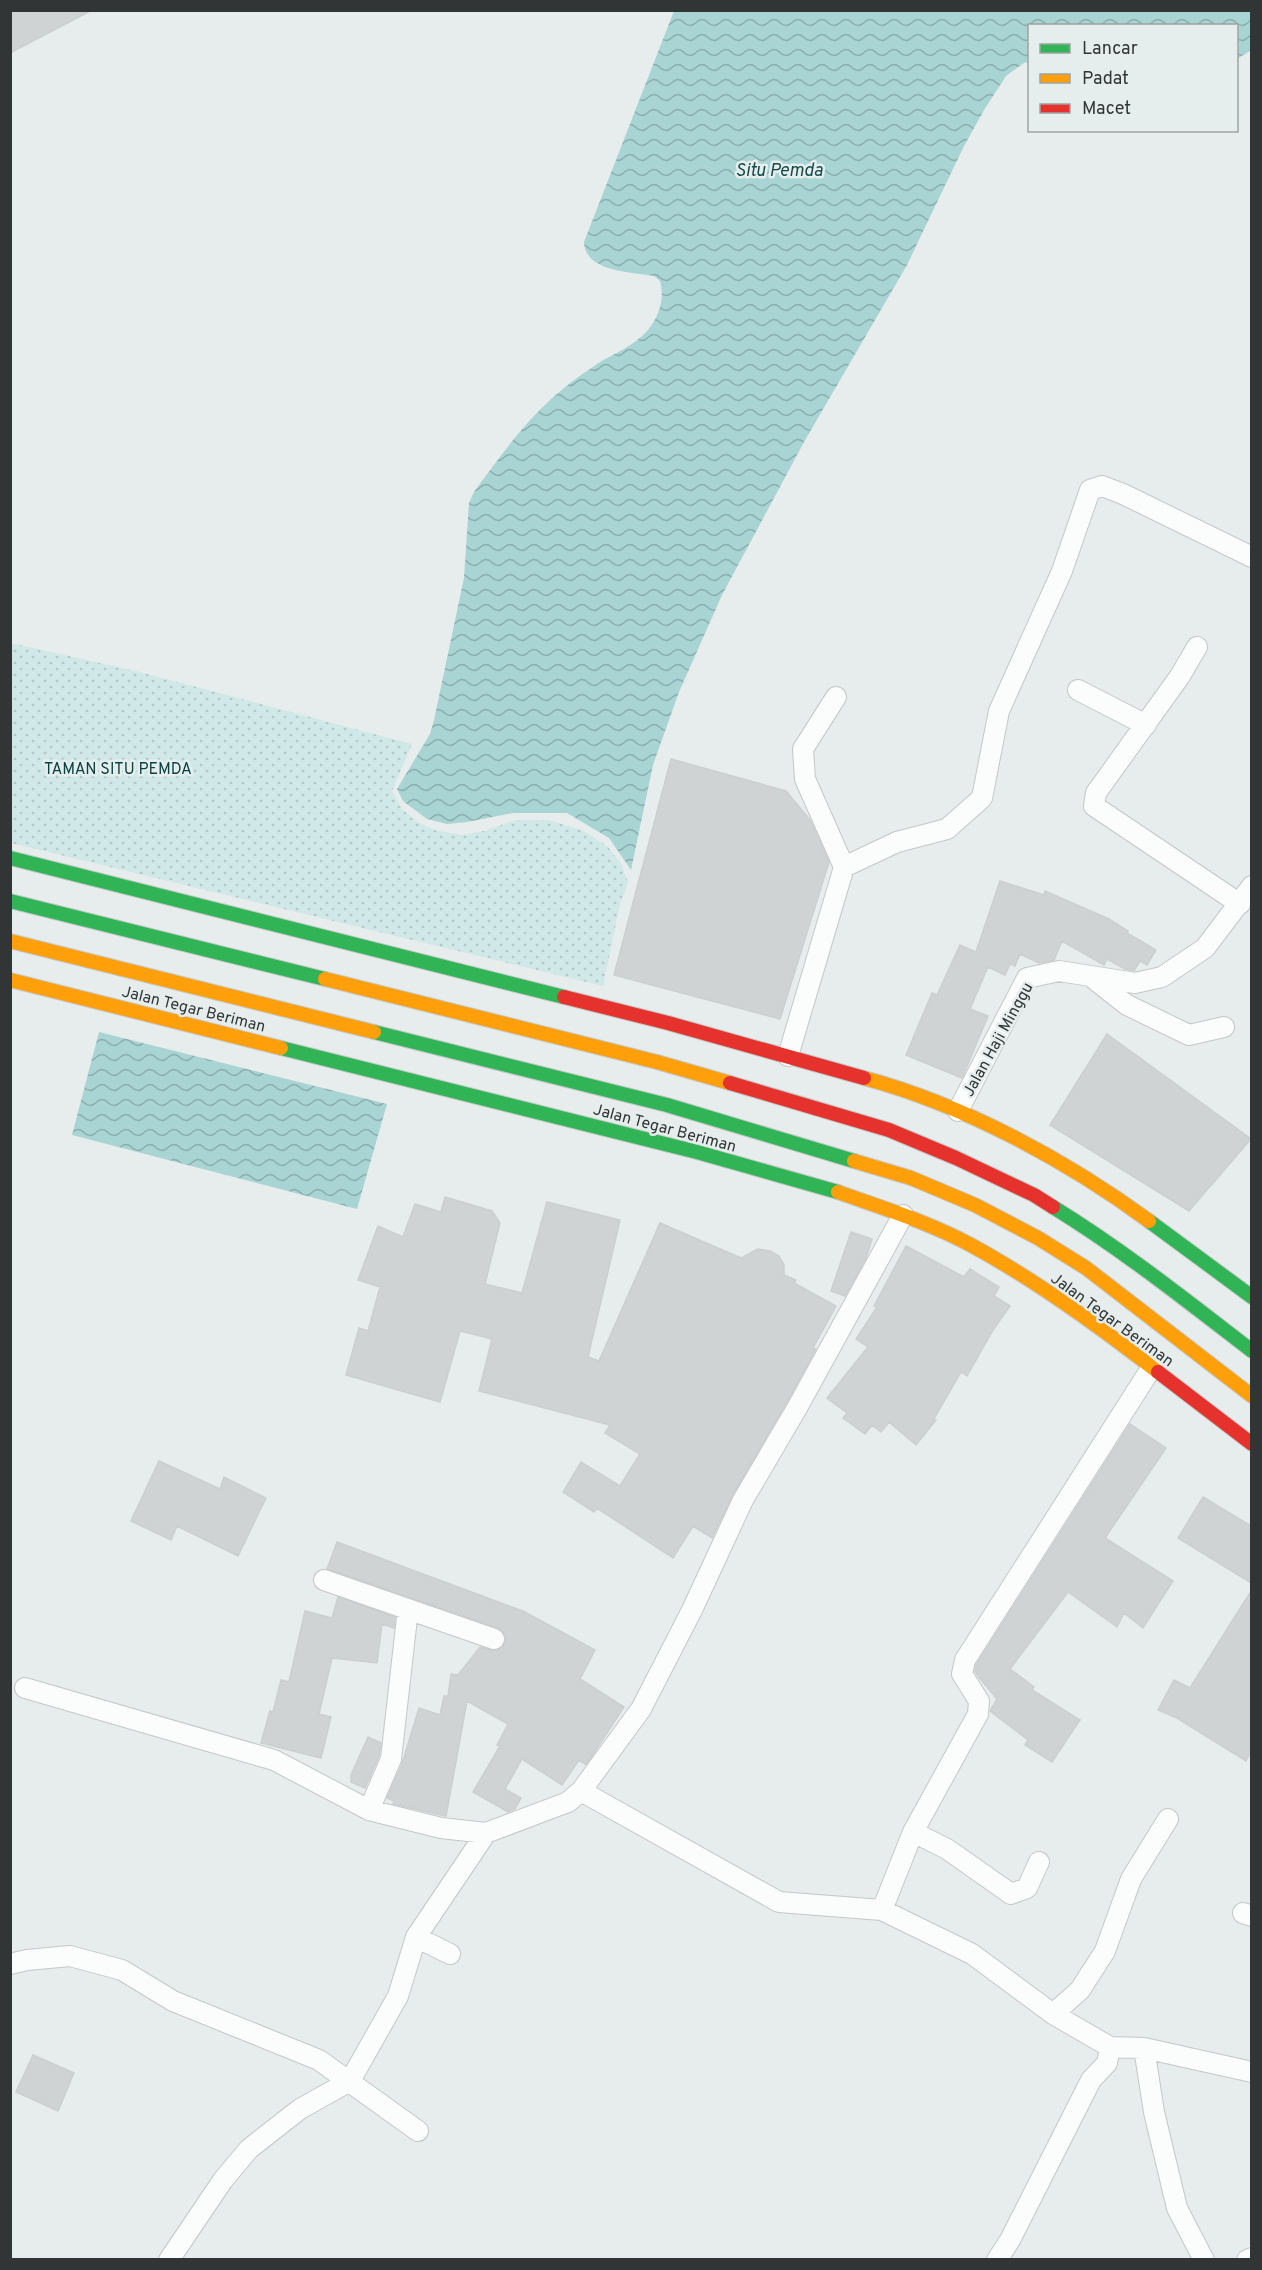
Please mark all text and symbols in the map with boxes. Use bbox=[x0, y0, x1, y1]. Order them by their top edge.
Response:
legend bbox=[1028, 24, 1238, 132]
text: Lancar bbox=[1082, 38, 1138, 61]
text: Padat bbox=[1082, 68, 1129, 91]
text: Macet bbox=[1082, 98, 1131, 121]
water label: Situ Pemda bbox=[735, 160, 824, 183]
park label: TAMAN SITU PEMDA bbox=[44, 760, 192, 780]
street label: Jalan Haji Minggu bbox=[959, 979, 1038, 1101]
street label: Jalan Tegar Beriman bbox=[120, 982, 267, 1037]
street label: Jalan Tegar Beriman bbox=[591, 1100, 738, 1158]
street label: Jalan Tegar Beriman bbox=[1046, 1269, 1177, 1372]

